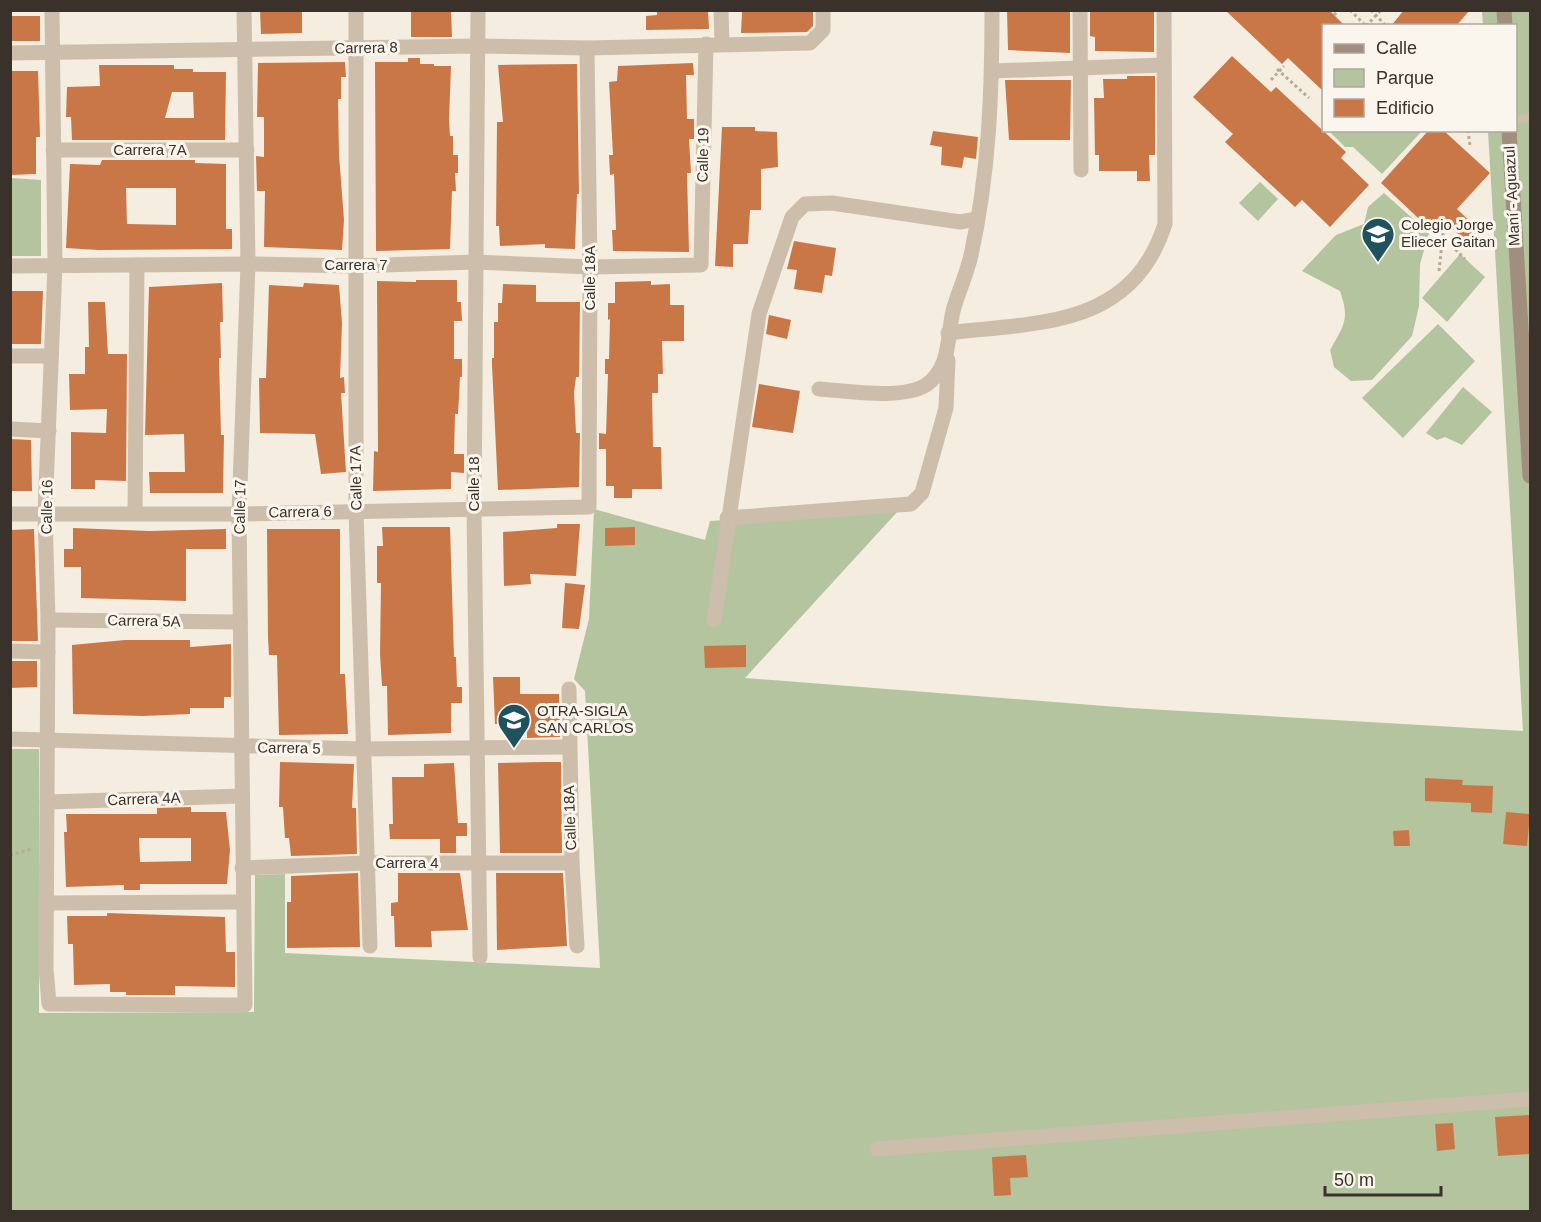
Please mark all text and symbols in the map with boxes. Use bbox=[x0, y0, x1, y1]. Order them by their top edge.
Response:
legend bbox=[1322, 24, 1517, 132]
street label: Carrera 8 bbox=[334, 38, 398, 57]
text: Calle bbox=[1376, 38, 1417, 58]
text: Parque bbox=[1376, 68, 1434, 88]
text: Edificio bbox=[1376, 98, 1434, 118]
street label: Calle 19 bbox=[694, 127, 711, 183]
street label: Carrera 7A bbox=[113, 141, 187, 158]
street label: Maní - Aguazul bbox=[1500, 146, 1523, 246]
school or university icon: Colegio Jorge Eliecer Gaitan bbox=[1360, 216, 1396, 263]
place label: Colegio Jorge Eliecer Gaitan bbox=[1401, 216, 1495, 250]
street label: Calle 18A bbox=[581, 245, 598, 311]
street label: Carrera 7 bbox=[324, 256, 388, 273]
street label: Calle 17A bbox=[346, 445, 365, 511]
street label: Calle 18 bbox=[465, 456, 482, 512]
street label: Calle 16 bbox=[38, 479, 55, 535]
street label: Calle 17 bbox=[231, 479, 248, 535]
street label: Carrera 6 bbox=[268, 502, 332, 521]
street label: Carrera 5A bbox=[107, 611, 181, 630]
school or university icon: OTRA-SIGLA SAN CARLOS bbox=[496, 702, 532, 749]
place label: OTRA-SIGLA SAN CARLOS bbox=[537, 702, 634, 736]
street label: Carrera 5 bbox=[257, 738, 321, 757]
street label: Calle 18A bbox=[560, 785, 579, 851]
street label: Carrera 4A bbox=[107, 789, 181, 808]
street label: Carrera 4 bbox=[375, 854, 439, 871]
scale bar bbox=[1325, 1159, 1440, 1197]
text: 50 m bbox=[1334, 1170, 1374, 1190]

